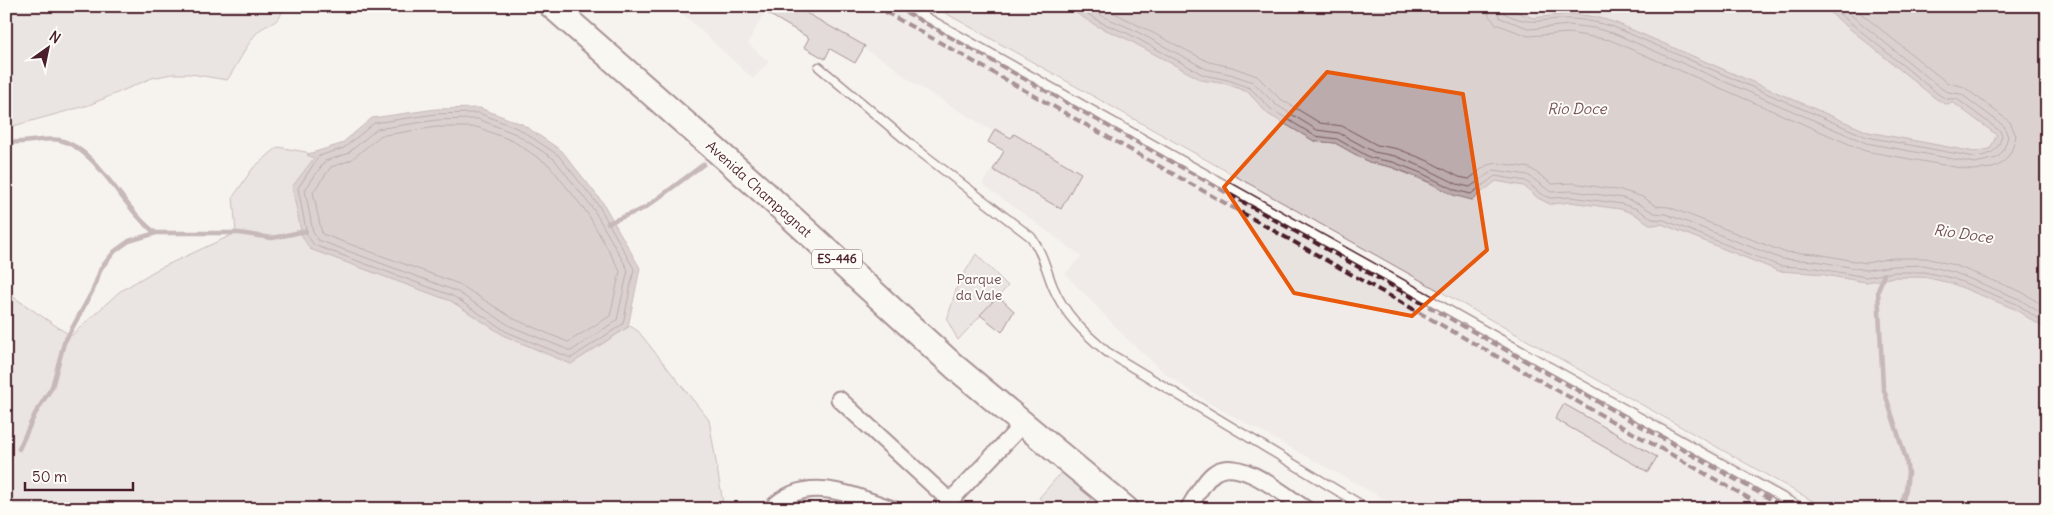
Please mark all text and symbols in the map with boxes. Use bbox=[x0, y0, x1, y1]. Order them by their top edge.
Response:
north arrow bbox=[22, 22, 72, 72]
text: N bbox=[46, 27, 64, 47]
water label: Rio Doce bbox=[1547, 99, 1608, 118]
street label: Avenida Champagnat bbox=[702, 137, 816, 241]
water label: Rio Doce bbox=[1932, 220, 1995, 247]
road number: ES-446 bbox=[812, 250, 862, 268]
park label: Parque da Vale bbox=[956, 270, 1002, 304]
scale bar bbox=[25, 460, 132, 492]
text: 50 m bbox=[32, 467, 67, 486]

